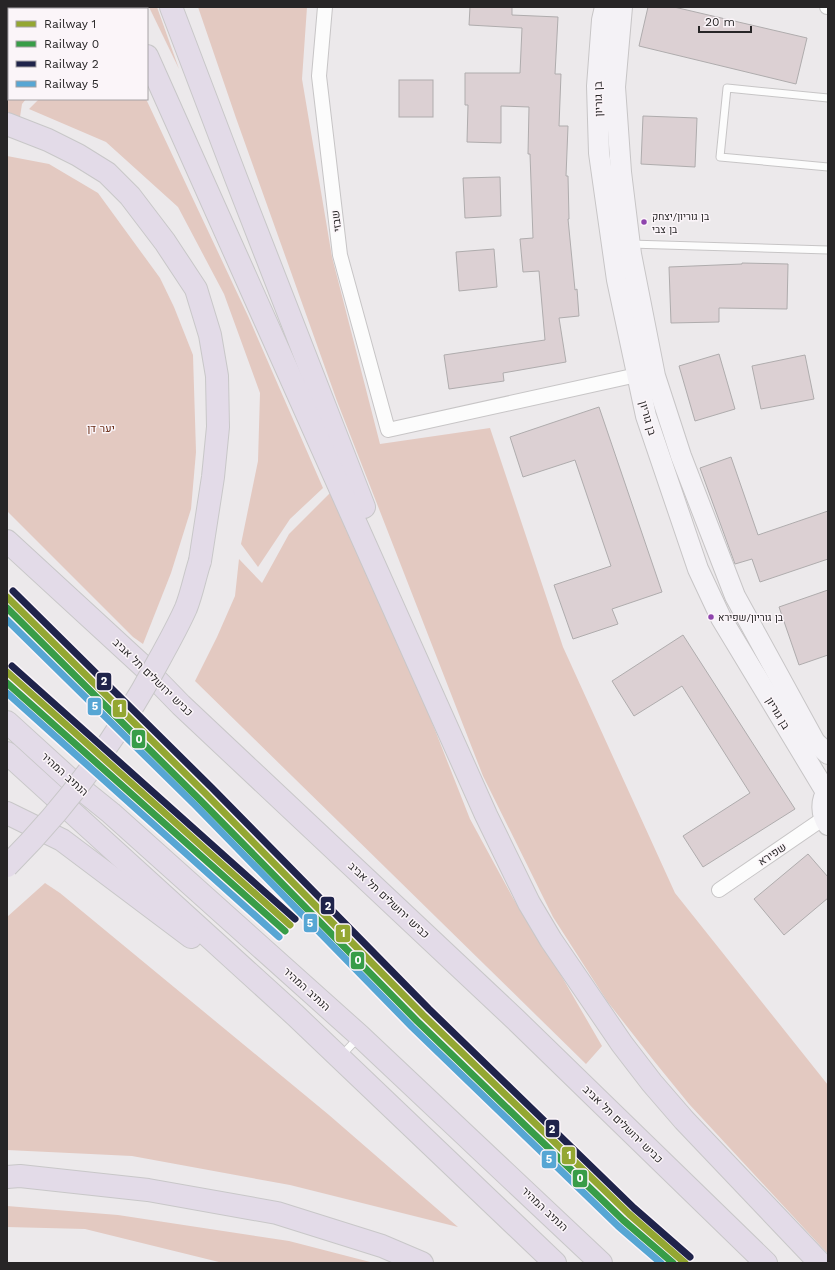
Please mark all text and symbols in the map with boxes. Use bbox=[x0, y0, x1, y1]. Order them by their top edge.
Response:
legend bbox=[8, 8, 148, 100]
scale bar bbox=[699, 8, 751, 34]
text: 20 m bbox=[705, 15, 735, 29]
text: Railway 1 bbox=[44, 17, 96, 31]
text: Railway 0 bbox=[44, 37, 99, 51]
text: Railway 2 bbox=[44, 57, 99, 71]
text: Railway 5 bbox=[44, 77, 99, 91]
street label: בן גוריון bbox=[592, 81, 605, 117]
street label: שבזי bbox=[329, 209, 344, 233]
place label: בן גוריון/יצחק בן צבי bbox=[652, 211, 710, 235]
marker: בן גוריון/יצחק בן צבי bbox=[639, 217, 649, 227]
street label: בן גוריון bbox=[636, 399, 659, 437]
park label: יער דן bbox=[87, 422, 115, 435]
marker: בן גוריון/שפירא bbox=[706, 612, 716, 622]
place label: בן גוריון/שפירא bbox=[718, 612, 784, 623]
street label: כביש ירושלים תל אביב bbox=[110, 636, 195, 719]
line badge: 2 bbox=[96, 672, 112, 691]
text: 2 bbox=[101, 675, 108, 688]
street label: בן גוריון bbox=[763, 695, 792, 732]
line badge: 5 bbox=[87, 697, 102, 716]
line badge: 1 bbox=[112, 699, 127, 718]
text: 5 bbox=[92, 700, 98, 713]
text: 1 bbox=[118, 702, 122, 715]
line badge: 0 bbox=[131, 729, 146, 749]
text: 0 bbox=[135, 733, 143, 746]
street label: הנתיב המהיר bbox=[38, 750, 91, 799]
street label: שפירא bbox=[756, 840, 789, 869]
street label: כביש ירושלים תל אביב bbox=[345, 859, 432, 941]
line badge: 2 bbox=[320, 896, 335, 915]
text: 2 bbox=[325, 900, 332, 913]
line badge: 5 bbox=[303, 913, 318, 933]
text: 5 bbox=[307, 917, 313, 930]
line badge: 1 bbox=[335, 924, 351, 943]
text: 1 bbox=[341, 927, 345, 940]
line badge: 0 bbox=[350, 951, 365, 970]
text: 0 bbox=[354, 954, 362, 967]
street label: הנתיב המהיר bbox=[280, 965, 333, 1014]
street label: כביש ירושלים תל אביב bbox=[580, 1083, 665, 1166]
line badge: 2 bbox=[545, 1119, 560, 1138]
text: 2 bbox=[549, 1123, 556, 1136]
line badge: 1 bbox=[561, 1146, 576, 1165]
text: 1 bbox=[567, 1149, 571, 1162]
line badge: 5 bbox=[541, 1150, 557, 1169]
text: 5 bbox=[546, 1153, 552, 1166]
line badge: 0 bbox=[572, 1169, 588, 1188]
text: 0 bbox=[576, 1172, 584, 1185]
street label: הנתיב המהיר bbox=[519, 1185, 571, 1234]

